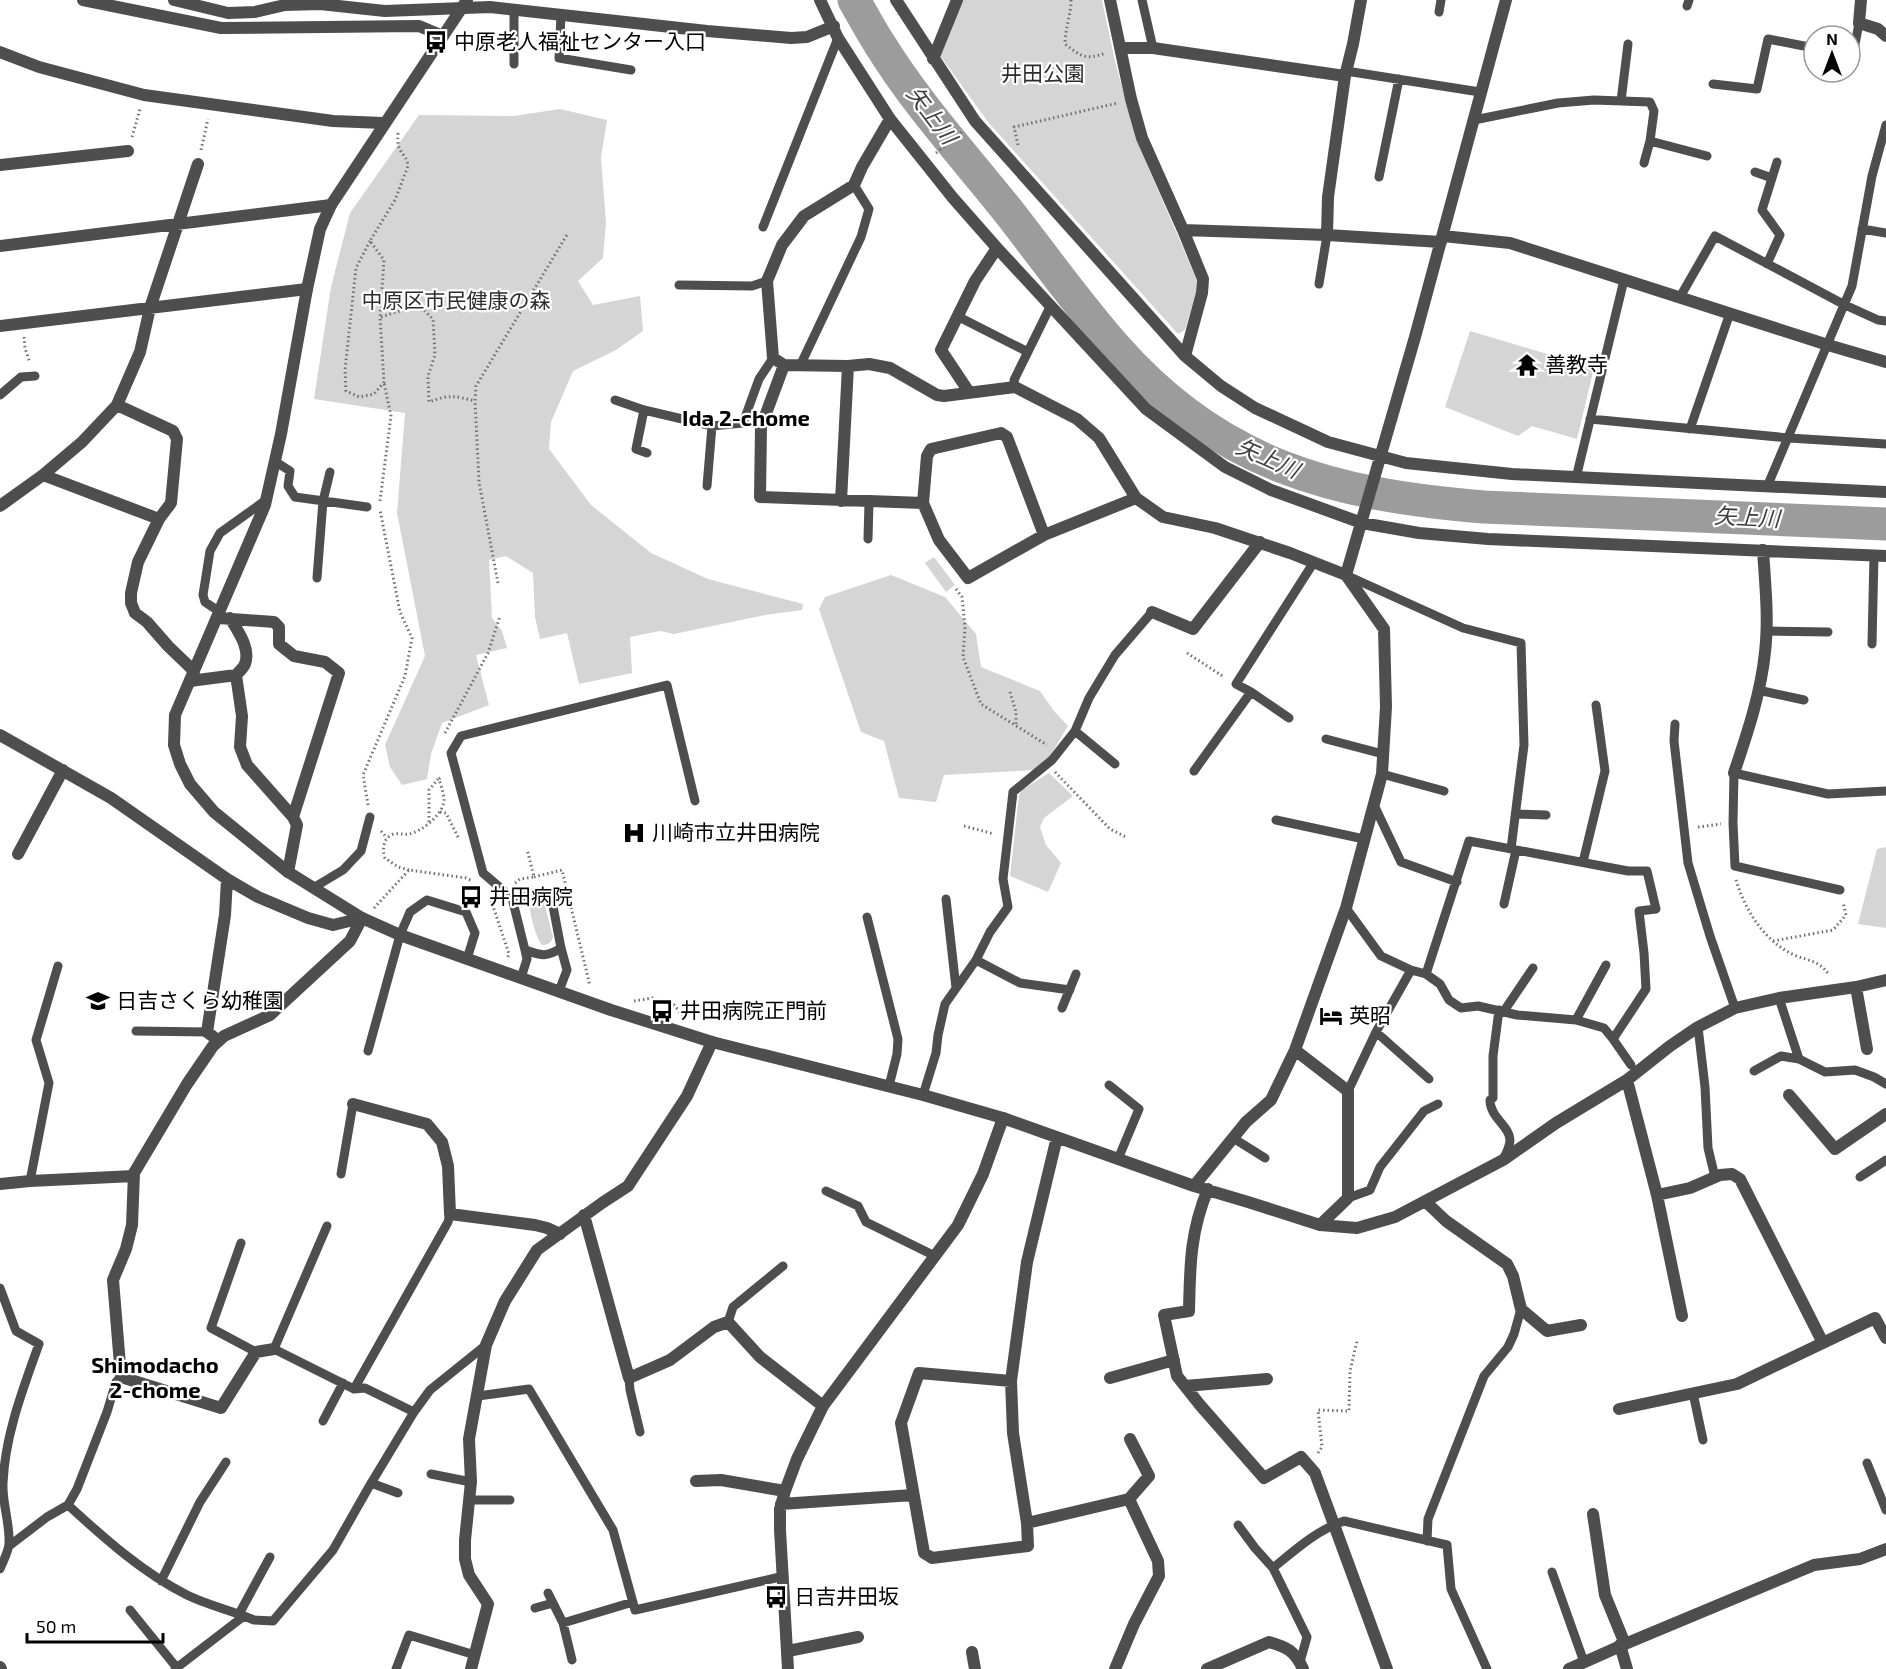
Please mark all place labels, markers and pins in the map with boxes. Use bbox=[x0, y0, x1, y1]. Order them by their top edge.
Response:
place label: 中原老人福祉センター入口 bbox=[454, 28, 706, 53]
bus stop icon: 中原老人福祉センター入口 bbox=[423, 29, 449, 55]
place label: 善教寺 bbox=[1545, 351, 1608, 376]
temple icon: 善教寺 bbox=[1514, 352, 1540, 378]
place label: 川崎市立井田病院 bbox=[652, 819, 820, 844]
hospital icon: 川崎市立井田病院 bbox=[621, 820, 647, 846]
place label: 井田病院 bbox=[489, 883, 573, 908]
bus stop icon: 井田病院 bbox=[458, 884, 484, 910]
place label: 日吉さくら幼稚園 bbox=[116, 987, 284, 1012]
school or university icon: 日吉さくら幼稚園 bbox=[85, 988, 111, 1014]
place label: 井田病院正門前 bbox=[680, 997, 827, 1022]
bus stop icon: 井田病院正門前 bbox=[649, 998, 675, 1024]
place label: 英昭 bbox=[1349, 1002, 1391, 1027]
hotel icon: 英昭 bbox=[1318, 1003, 1344, 1029]
place label: 日吉井田坂 bbox=[794, 1583, 899, 1608]
bus stop icon: 日吉井田坂 bbox=[763, 1584, 789, 1610]

